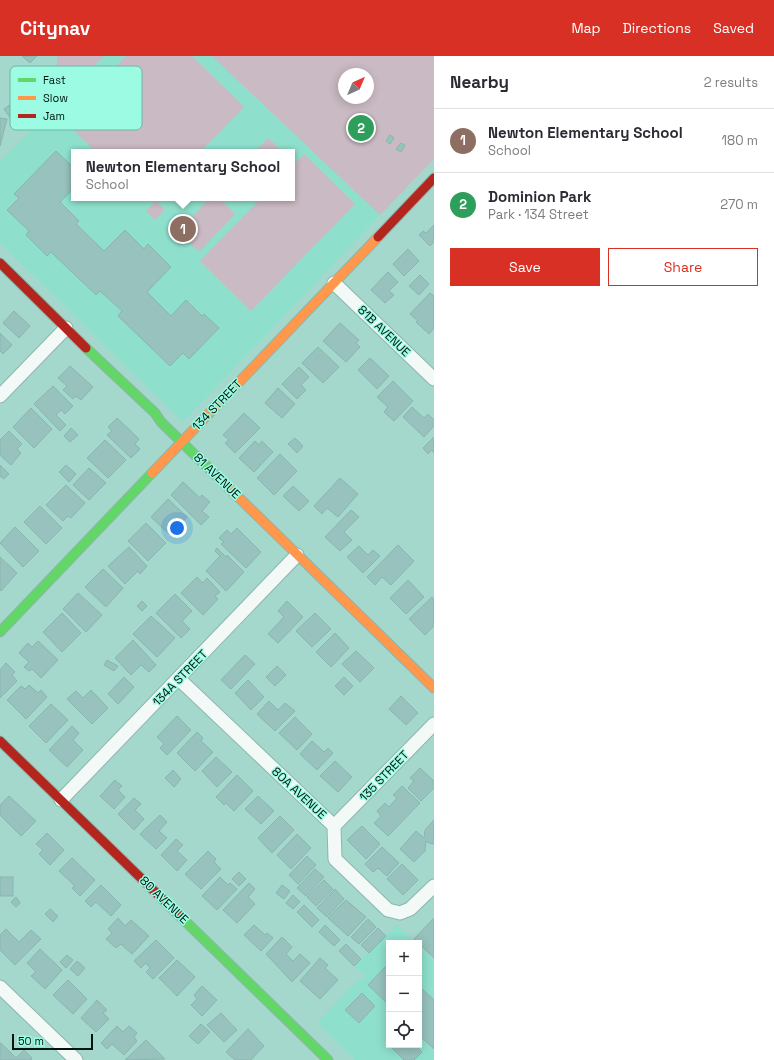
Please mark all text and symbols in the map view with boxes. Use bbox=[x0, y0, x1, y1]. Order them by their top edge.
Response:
text: Citynav bbox=[20, 16, 90, 41]
text: Map bbox=[571, 19, 601, 37]
text: Directions bbox=[623, 19, 691, 37]
text: Saved bbox=[713, 19, 754, 37]
legend bbox=[10, 66, 142, 130]
north arrow bbox=[338, 68, 374, 104]
text: Nearby bbox=[450, 71, 509, 93]
text: Fast bbox=[43, 73, 66, 87]
text: 2 results bbox=[704, 74, 758, 91]
text: Slow bbox=[43, 91, 68, 105]
text: Jam bbox=[43, 109, 65, 123]
pin: 2 bbox=[348, 113, 374, 143]
text: Newton Elementary School bbox=[488, 123, 683, 142]
text: 1 bbox=[460, 132, 466, 149]
text: 180 m bbox=[722, 132, 758, 149]
text: School bbox=[488, 142, 531, 159]
popup bbox=[71, 149, 295, 201]
text: Newton Elementary School bbox=[86, 157, 280, 176]
text: School bbox=[86, 176, 129, 193]
text: Dominion Park bbox=[488, 187, 591, 206]
text: 2 bbox=[459, 196, 467, 213]
text: 270 m bbox=[720, 196, 758, 213]
text: Park · 134 Street bbox=[488, 206, 589, 223]
pin: 1 bbox=[170, 214, 196, 244]
button: Save bbox=[450, 248, 600, 286]
button: Share bbox=[608, 248, 758, 286]
street label: 81B AVENUE bbox=[354, 302, 414, 360]
street label: 134 STREET bbox=[189, 376, 245, 434]
street label: 81 AVENUE bbox=[190, 450, 244, 503]
your location bbox=[167, 518, 187, 538]
street label: 134A STREET bbox=[149, 646, 211, 710]
street label: 135 STREET bbox=[356, 747, 412, 805]
street label: 80A AVENUE bbox=[268, 764, 330, 823]
street label: 80 AVENUE bbox=[136, 873, 192, 927]
map controls bbox=[386, 940, 422, 1048]
button: + bbox=[386, 940, 422, 976]
button: − bbox=[386, 976, 422, 1012]
button: locate bbox=[386, 1012, 422, 1048]
scale bar bbox=[12, 1032, 93, 1051]
text: 50 m bbox=[18, 1034, 44, 1048]

